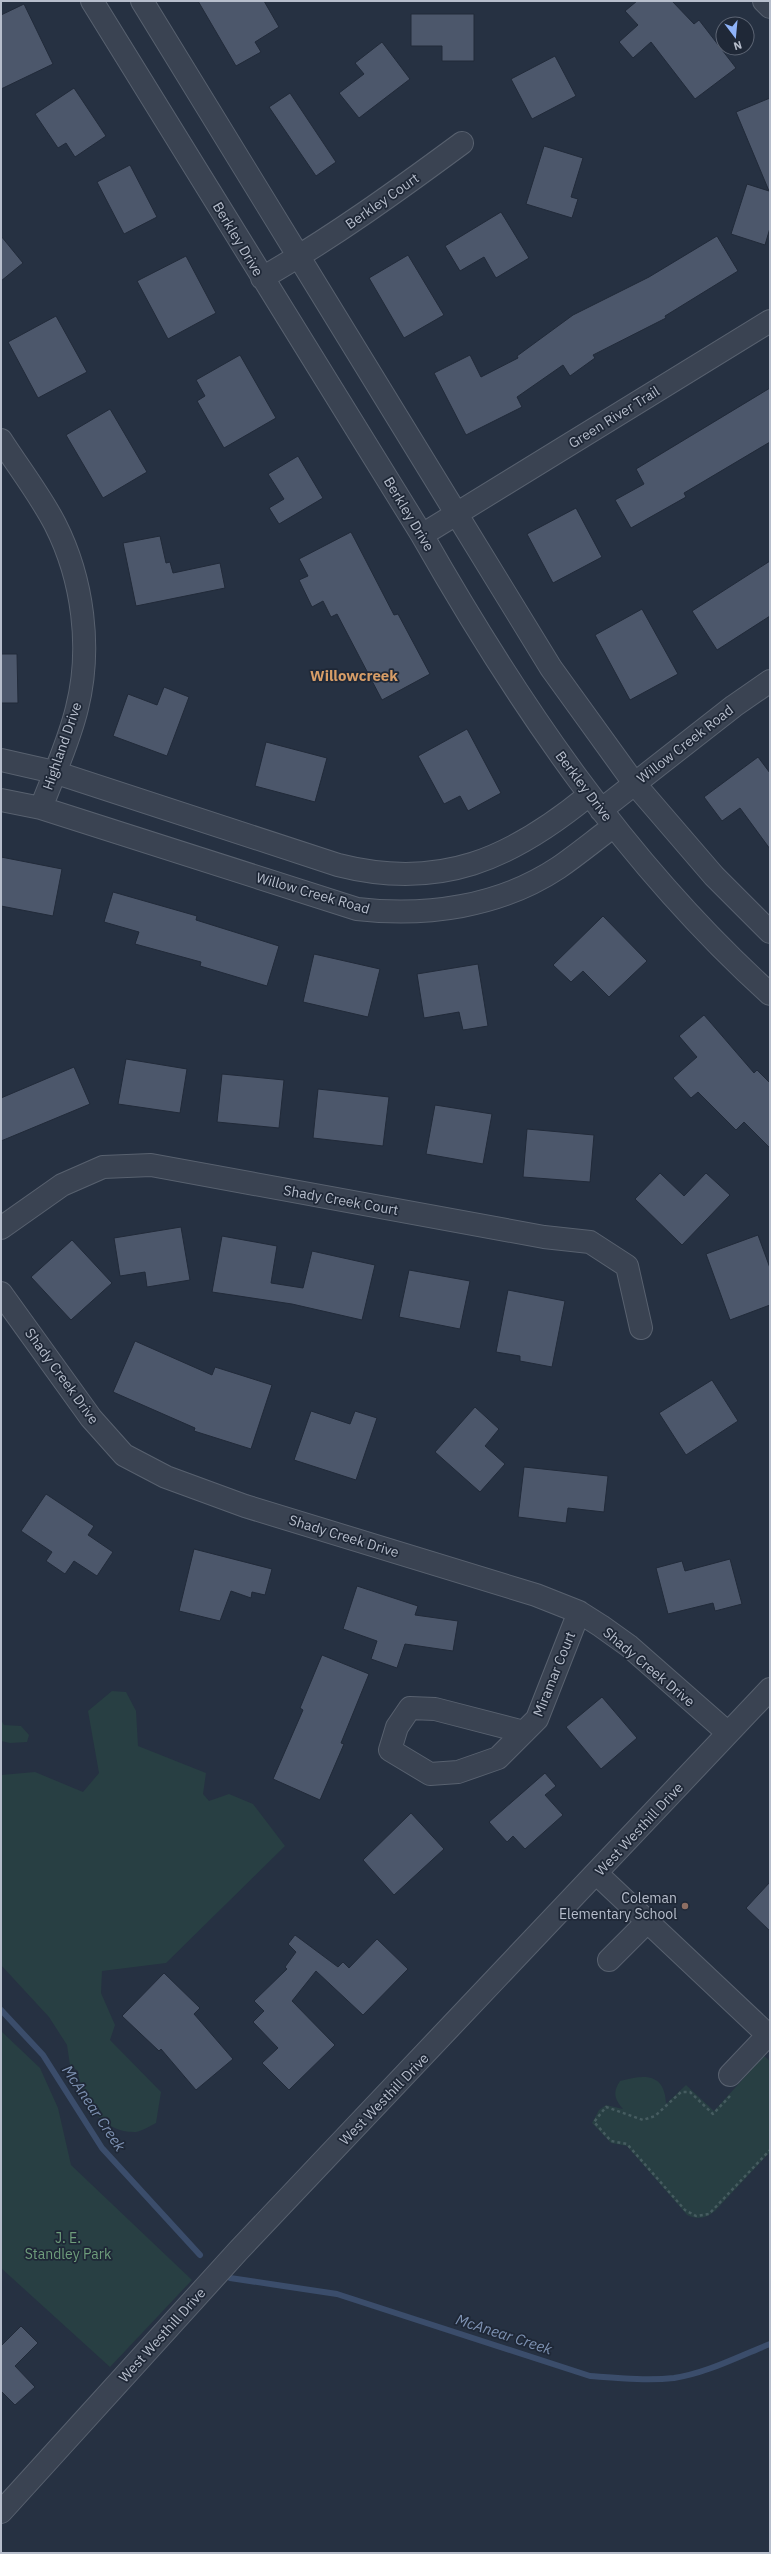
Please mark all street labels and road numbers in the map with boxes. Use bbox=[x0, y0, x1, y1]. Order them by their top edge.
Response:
street label: Berkley Court bbox=[342, 169, 422, 233]
street label: Berkley Drive bbox=[209, 199, 267, 280]
street label: Green River Trail bbox=[565, 382, 663, 452]
street label: Berkley Drive bbox=[380, 474, 438, 555]
street label: Highland Drive bbox=[39, 699, 86, 792]
street label: Willow Creek Road bbox=[633, 701, 737, 787]
street label: Berkley Drive bbox=[552, 747, 617, 825]
street label: Willow Creek Road bbox=[254, 868, 372, 918]
street label: Shady Creek Court bbox=[282, 1181, 400, 1219]
street label: Shady Creek Drive bbox=[21, 1324, 103, 1428]
street label: Shady Creek Drive bbox=[287, 1511, 402, 1561]
street label: Shady Creek Drive bbox=[599, 1623, 699, 1711]
street label: Miramar Court bbox=[529, 1629, 579, 1719]
street label: West Westhill Drive bbox=[591, 1778, 687, 1879]
street label: West Westhill Drive bbox=[335, 2049, 433, 2149]
street label: West Westhill Drive bbox=[115, 2284, 209, 2386]

